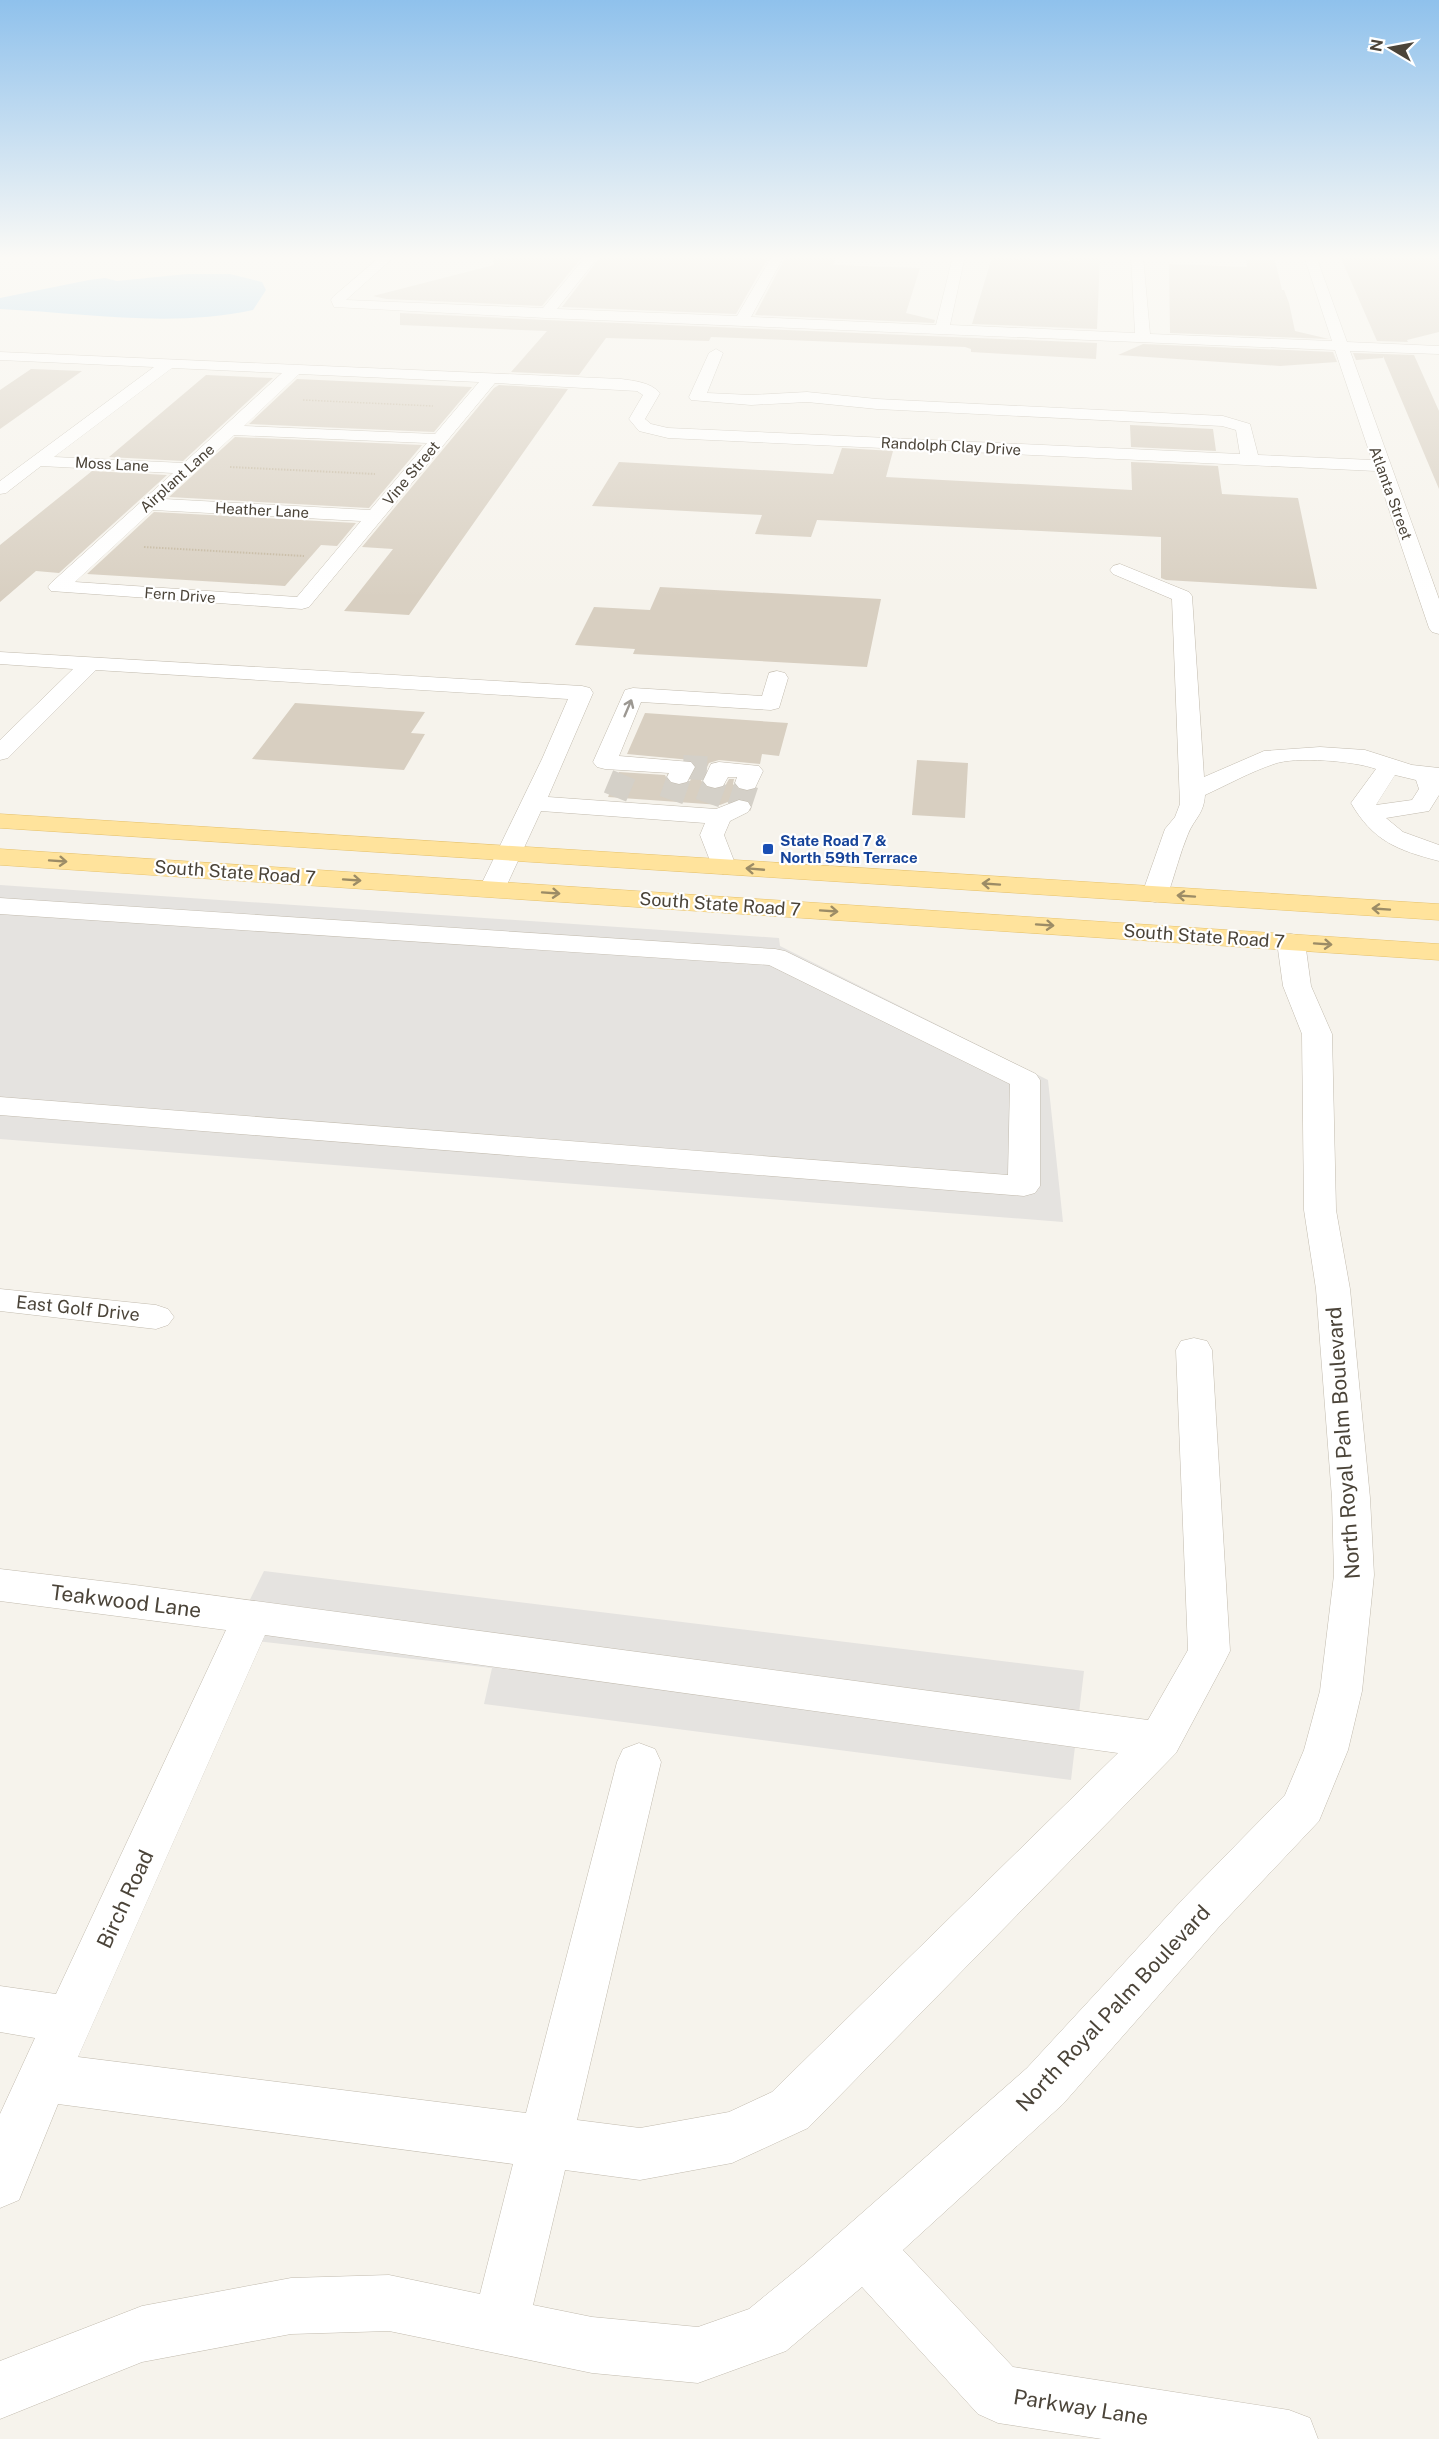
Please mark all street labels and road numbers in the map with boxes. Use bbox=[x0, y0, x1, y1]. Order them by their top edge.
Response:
street label: Randolph Clay Drive bbox=[880, 434, 1022, 458]
street label: Vine Street bbox=[379, 437, 443, 509]
street label: Airplant Lane bbox=[136, 440, 218, 516]
street label: Atlanta Street bbox=[1366, 444, 1416, 542]
street label: Moss Lane bbox=[74, 454, 150, 474]
street label: Heather Lane bbox=[215, 499, 309, 521]
street label: Fern Drive bbox=[144, 584, 216, 606]
street label: South State Road 7 bbox=[154, 856, 316, 888]
street label: South State Road 7 bbox=[639, 888, 801, 920]
street label: South State Road 7 bbox=[1123, 920, 1285, 952]
street label: East Golf Drive bbox=[15, 1291, 141, 1325]
street label: North Royal Palm Boulevard bbox=[1321, 1306, 1365, 1580]
street label: Teakwood Lane bbox=[49, 1579, 203, 1623]
street label: Birch Road bbox=[91, 1846, 159, 1952]
street label: North Royal Palm Boulevard bbox=[1011, 1900, 1215, 2116]
street label: Parkway Lane bbox=[1012, 2384, 1150, 2430]

